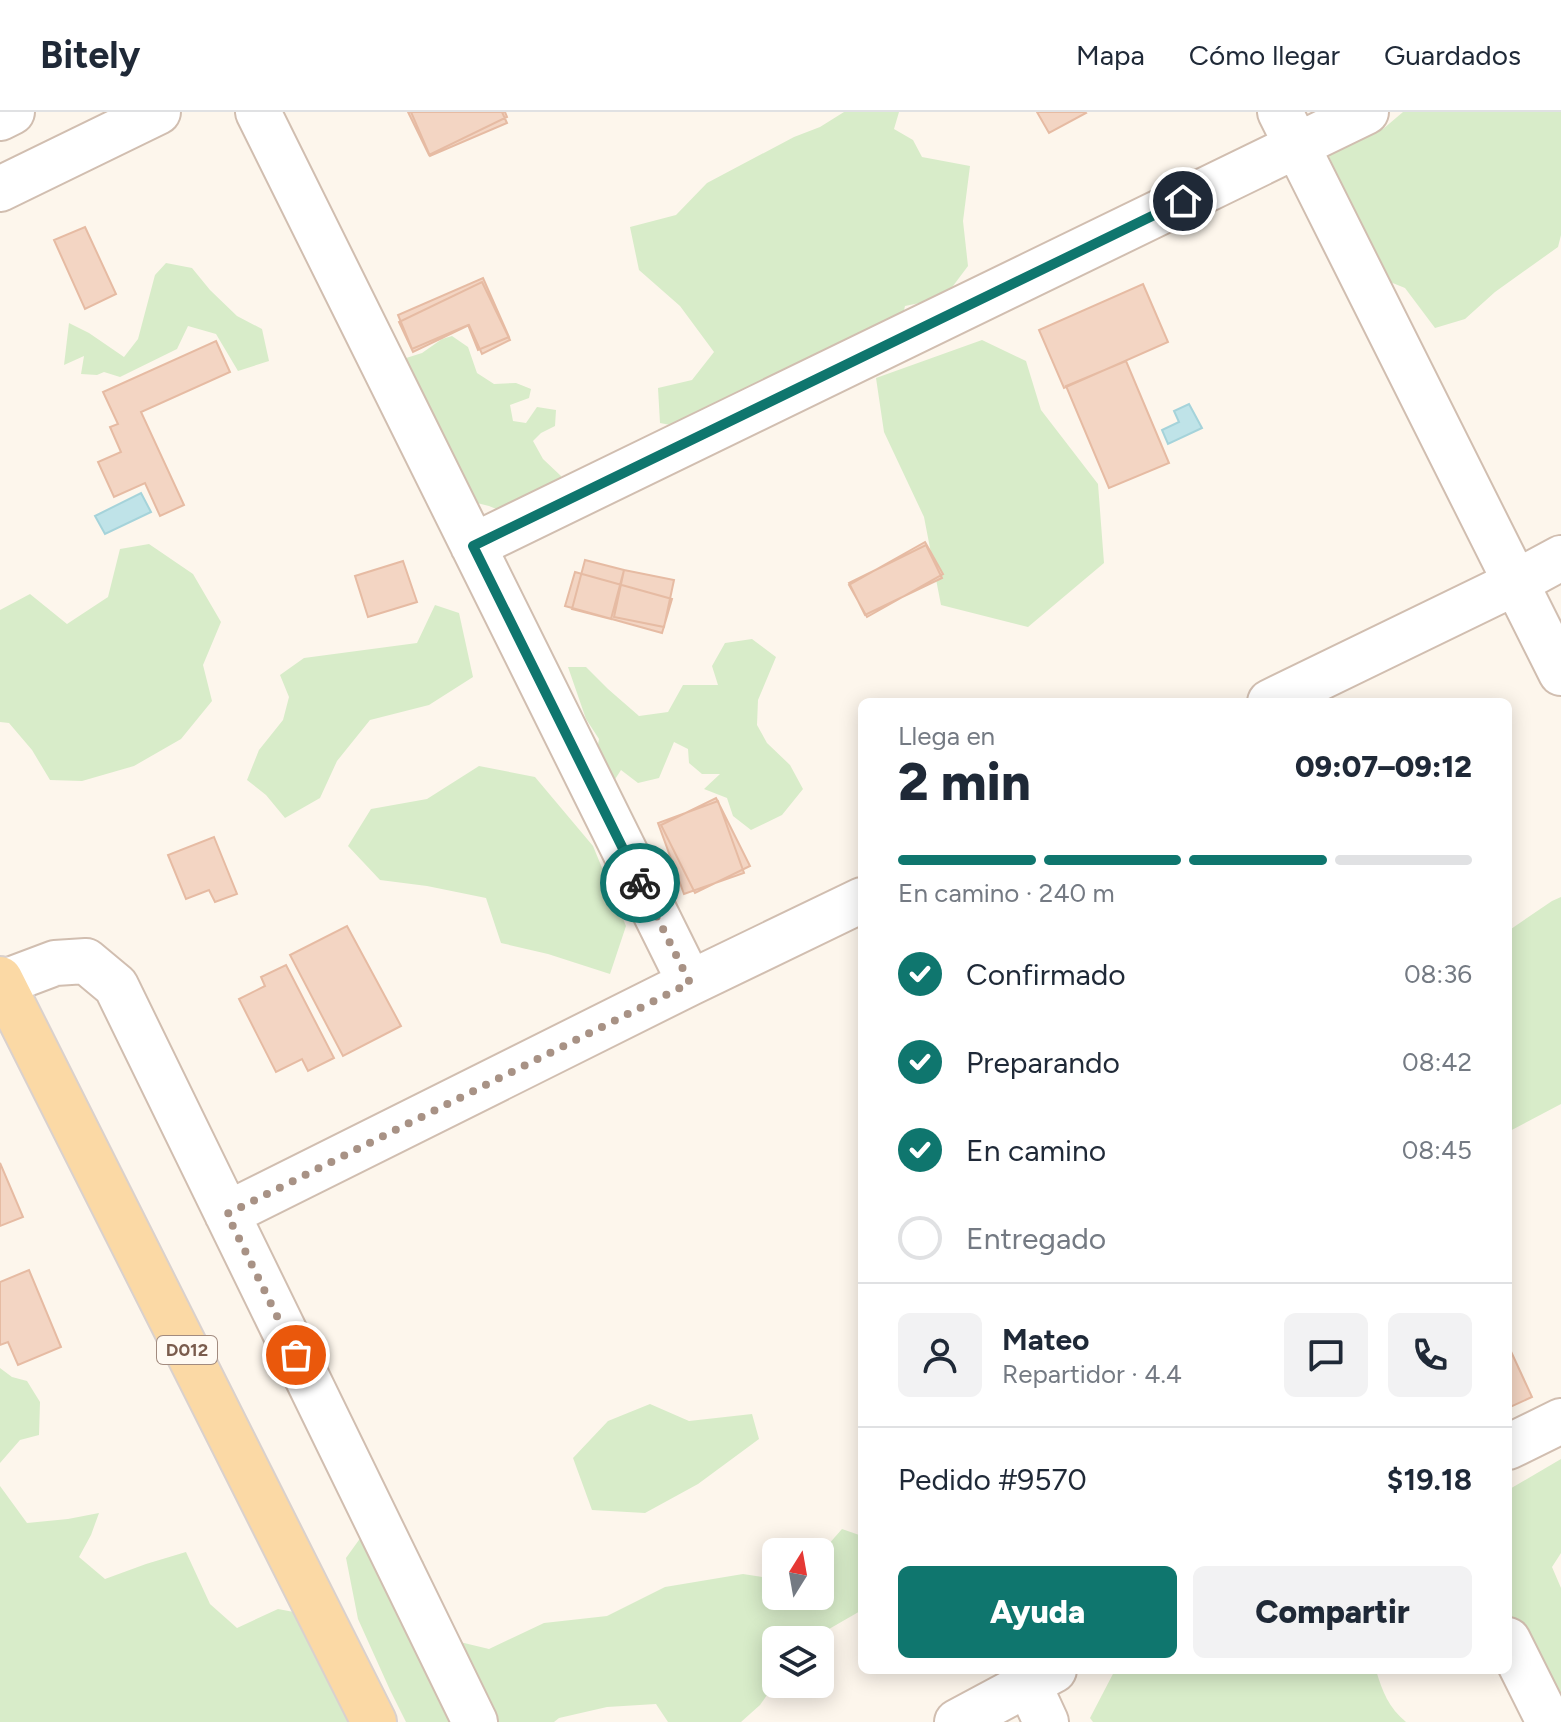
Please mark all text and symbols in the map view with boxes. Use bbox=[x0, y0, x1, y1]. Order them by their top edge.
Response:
text: Bitely bbox=[40, 32, 140, 78]
text: Mapa bbox=[1076, 38, 1145, 72]
text: Cómo llegar bbox=[1189, 38, 1340, 72]
text: Guardados bbox=[1384, 38, 1521, 72]
pin bbox=[1149, 167, 1217, 235]
icon: home bbox=[1161, 179, 1205, 223]
text: Llega en bbox=[898, 720, 995, 752]
text: 09:07–09:12 bbox=[1295, 748, 1472, 785]
text: 2 min bbox=[898, 751, 1031, 813]
courier bbox=[600, 843, 680, 923]
icon: bike bbox=[618, 861, 662, 905]
text: En camino · 240 m bbox=[898, 877, 1115, 909]
icon: check bbox=[898, 952, 942, 996]
text: Confirmado bbox=[966, 956, 1126, 993]
text: 08:36 bbox=[1404, 958, 1472, 990]
icon: check bbox=[898, 1040, 942, 1084]
text: Preparando bbox=[966, 1044, 1120, 1081]
text: 08:42 bbox=[1402, 1046, 1472, 1078]
icon: check bbox=[898, 1128, 942, 1172]
text: En camino bbox=[966, 1132, 1106, 1169]
text: 08:45 bbox=[1402, 1134, 1472, 1166]
text: Entregado bbox=[966, 1220, 1106, 1257]
button: person bbox=[898, 1313, 982, 1397]
button: chat bbox=[1284, 1313, 1368, 1397]
button: phone bbox=[1388, 1313, 1472, 1397]
pin bbox=[262, 1321, 330, 1389]
text: Mateo bbox=[1002, 1321, 1090, 1358]
icon: bag bbox=[274, 1333, 318, 1377]
road number: D012 bbox=[157, 1336, 217, 1364]
text: Repartidor · 4.4 bbox=[1002, 1358, 1182, 1390]
text: Pedido #9570 bbox=[898, 1461, 1087, 1498]
text: $19.18 bbox=[1387, 1461, 1472, 1498]
north arrow bbox=[762, 1538, 834, 1610]
map controls bbox=[762, 1538, 834, 1698]
button: Ayuda bbox=[898, 1566, 1177, 1658]
button: Compartir bbox=[1193, 1566, 1472, 1658]
button: layers bbox=[762, 1626, 834, 1698]

